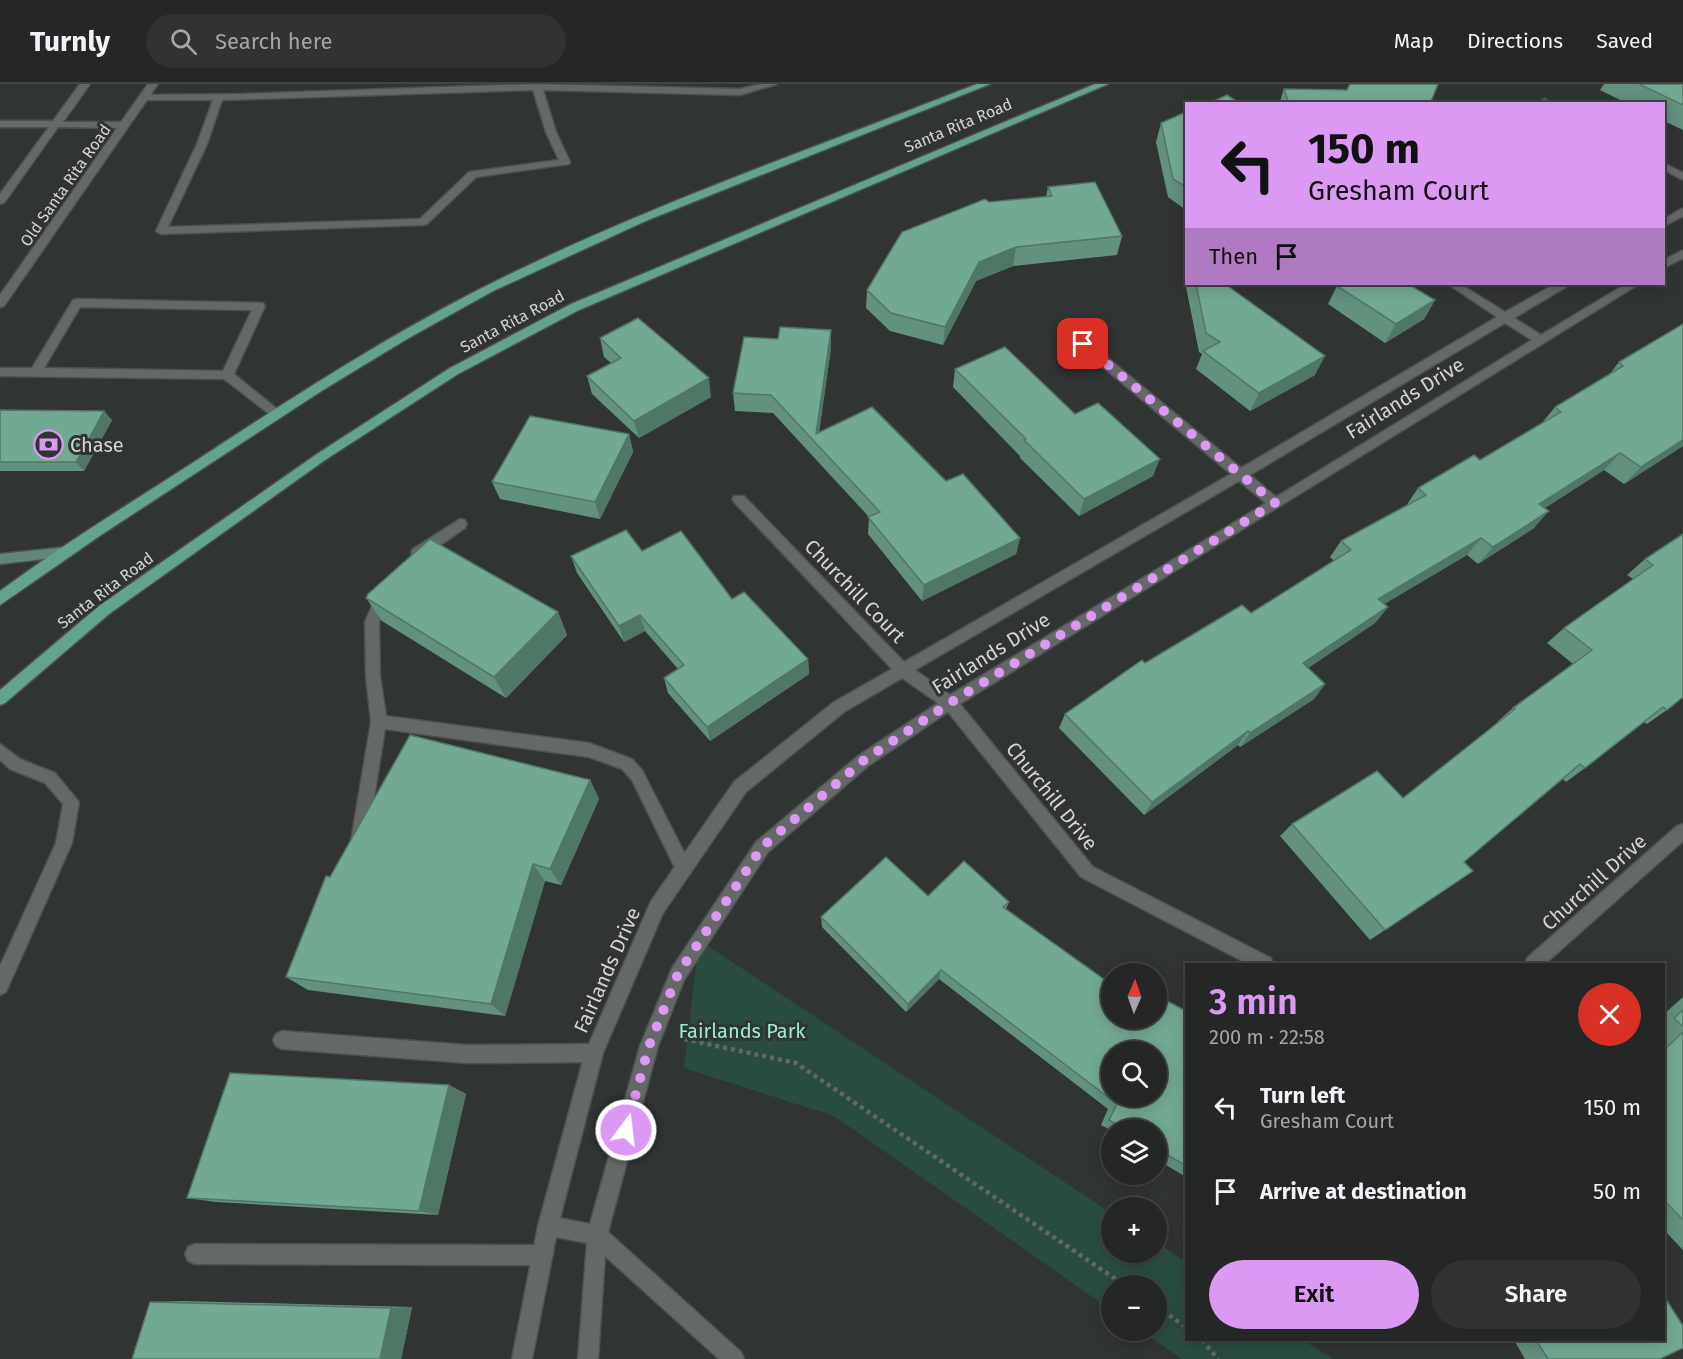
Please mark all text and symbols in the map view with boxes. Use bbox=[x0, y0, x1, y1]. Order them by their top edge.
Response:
search box bbox=[146, 14, 566, 68]
text: Turnly bbox=[30, 25, 110, 58]
icon: search bbox=[167, 25, 200, 58]
text: Search here bbox=[215, 28, 332, 55]
text: Map bbox=[1394, 28, 1434, 54]
text: Directions bbox=[1467, 28, 1563, 54]
text: Saved bbox=[1596, 28, 1653, 54]
street label: Santa Rita Road bbox=[902, 94, 1015, 157]
street label: Old Santa Rita Road bbox=[16, 121, 115, 250]
text: 150 m bbox=[1308, 124, 1420, 174]
icon: left bbox=[1209, 126, 1287, 204]
text: Gresham Court bbox=[1308, 175, 1489, 207]
icon: arrive bbox=[1270, 240, 1303, 273]
text: Then bbox=[1209, 243, 1258, 270]
street label: Santa Rita Road bbox=[457, 286, 568, 357]
pin bbox=[1057, 318, 1108, 369]
icon: arrive bbox=[1066, 327, 1099, 360]
street label: Fairlands Drive bbox=[1342, 352, 1468, 444]
bank icon: Chase bbox=[33, 429, 65, 461]
place label: Chase bbox=[70, 433, 124, 457]
street label: Churchill Court bbox=[800, 534, 911, 648]
street label: Santa Rita Road bbox=[54, 548, 157, 633]
street label: Fairlands Drive bbox=[928, 607, 1054, 699]
street label: Churchill Drive bbox=[1001, 737, 1103, 855]
street label: Churchill Drive bbox=[1537, 829, 1651, 935]
street label: Fairlands Drive bbox=[569, 904, 645, 1036]
north arrow bbox=[1101, 963, 1167, 1029]
map controls bbox=[1101, 963, 1167, 1341]
text: 3 min bbox=[1209, 980, 1298, 1024]
button: close bbox=[1578, 983, 1641, 1046]
park label: Fairlands Park bbox=[678, 1019, 806, 1043]
text: 200 m · 22:58 bbox=[1209, 1025, 1325, 1049]
button: search bbox=[1101, 1041, 1167, 1107]
text: Turn left bbox=[1260, 1082, 1345, 1109]
icon: left bbox=[1209, 1091, 1242, 1124]
text: 150 m bbox=[1583, 1094, 1641, 1121]
position arrow bbox=[594, 1098, 658, 1162]
text: Gresham Court bbox=[1260, 1109, 1394, 1133]
button: layers bbox=[1101, 1119, 1167, 1185]
icon: arrive bbox=[1209, 1175, 1242, 1208]
text: Arrive at destination bbox=[1260, 1178, 1467, 1205]
text: 50 m bbox=[1593, 1178, 1641, 1205]
button: + bbox=[1101, 1197, 1167, 1263]
button: Exit bbox=[1209, 1260, 1419, 1329]
button: Share bbox=[1431, 1260, 1641, 1329]
button: − bbox=[1101, 1275, 1167, 1341]

